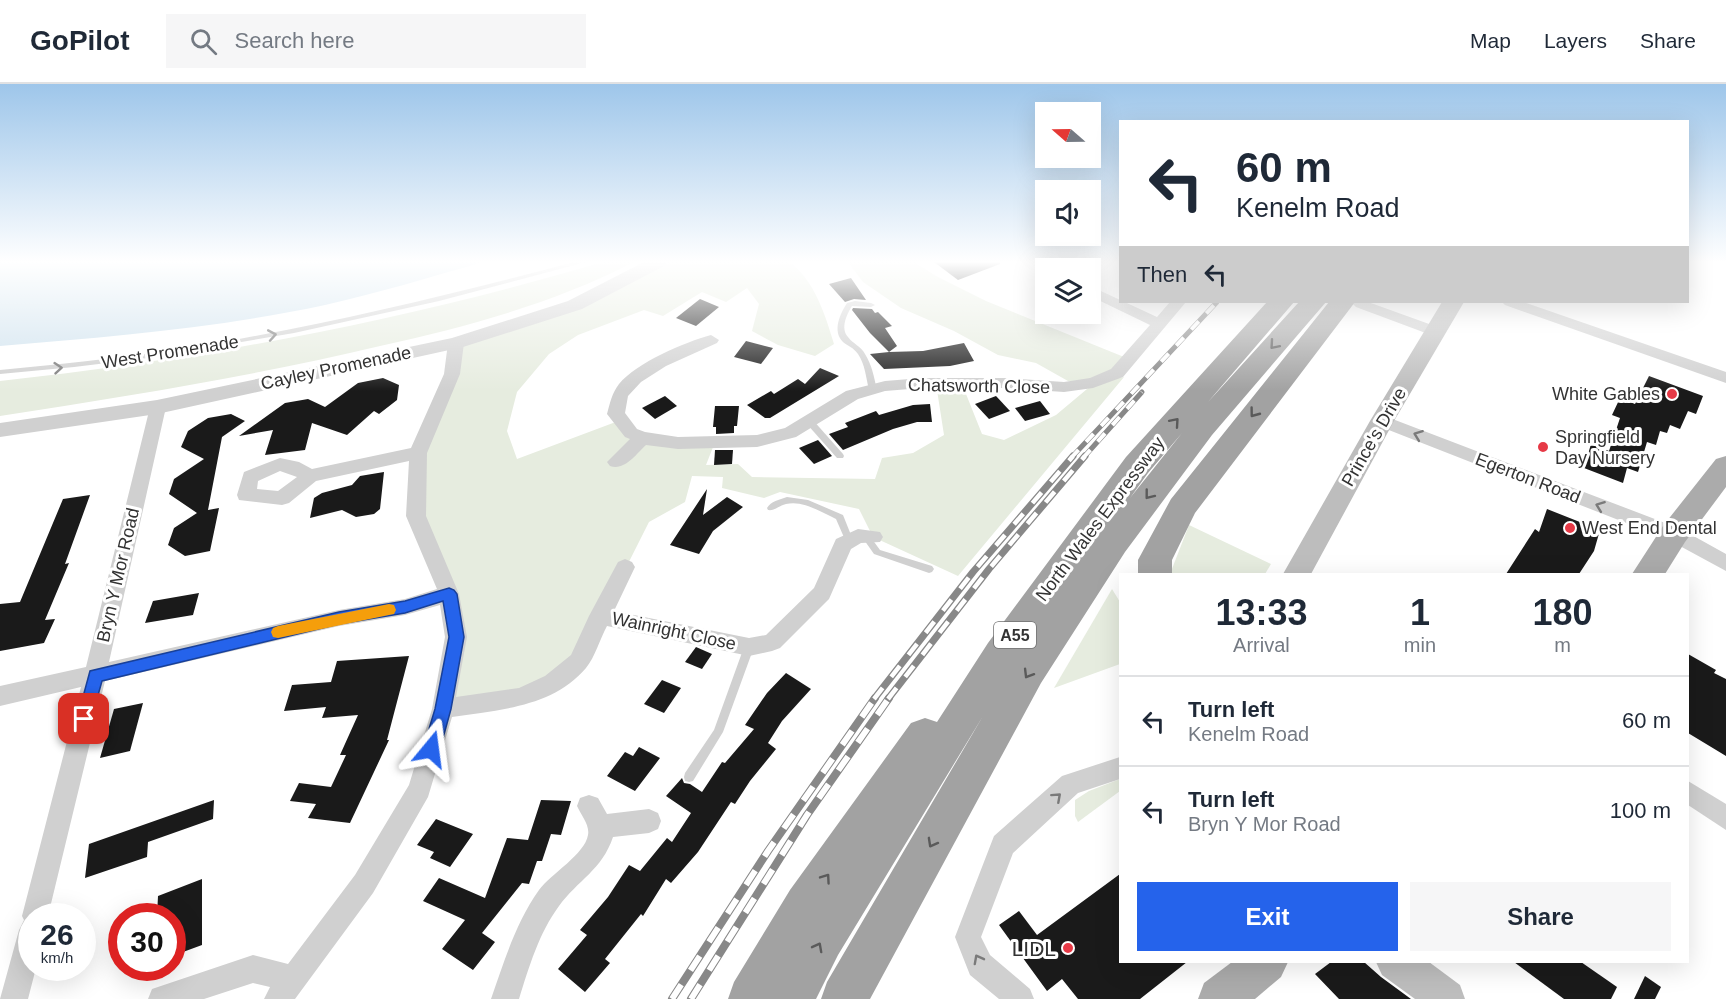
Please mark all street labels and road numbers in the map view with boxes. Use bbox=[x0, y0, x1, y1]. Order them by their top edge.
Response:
street label: West Promenade bbox=[100, 331, 240, 373]
street label: Cayley Promenade bbox=[259, 342, 413, 394]
street label: Chatsworth Close bbox=[908, 375, 1050, 397]
street label: Prince's Drive bbox=[1338, 384, 1410, 490]
street label: North Wales Expressway bbox=[1032, 433, 1168, 605]
street label: Egerton Road bbox=[1473, 449, 1583, 507]
street label: Bryn Y Mor Road bbox=[93, 506, 143, 644]
street label: Wainright Close bbox=[610, 608, 738, 654]
road number: A55 bbox=[994, 622, 1036, 648]

